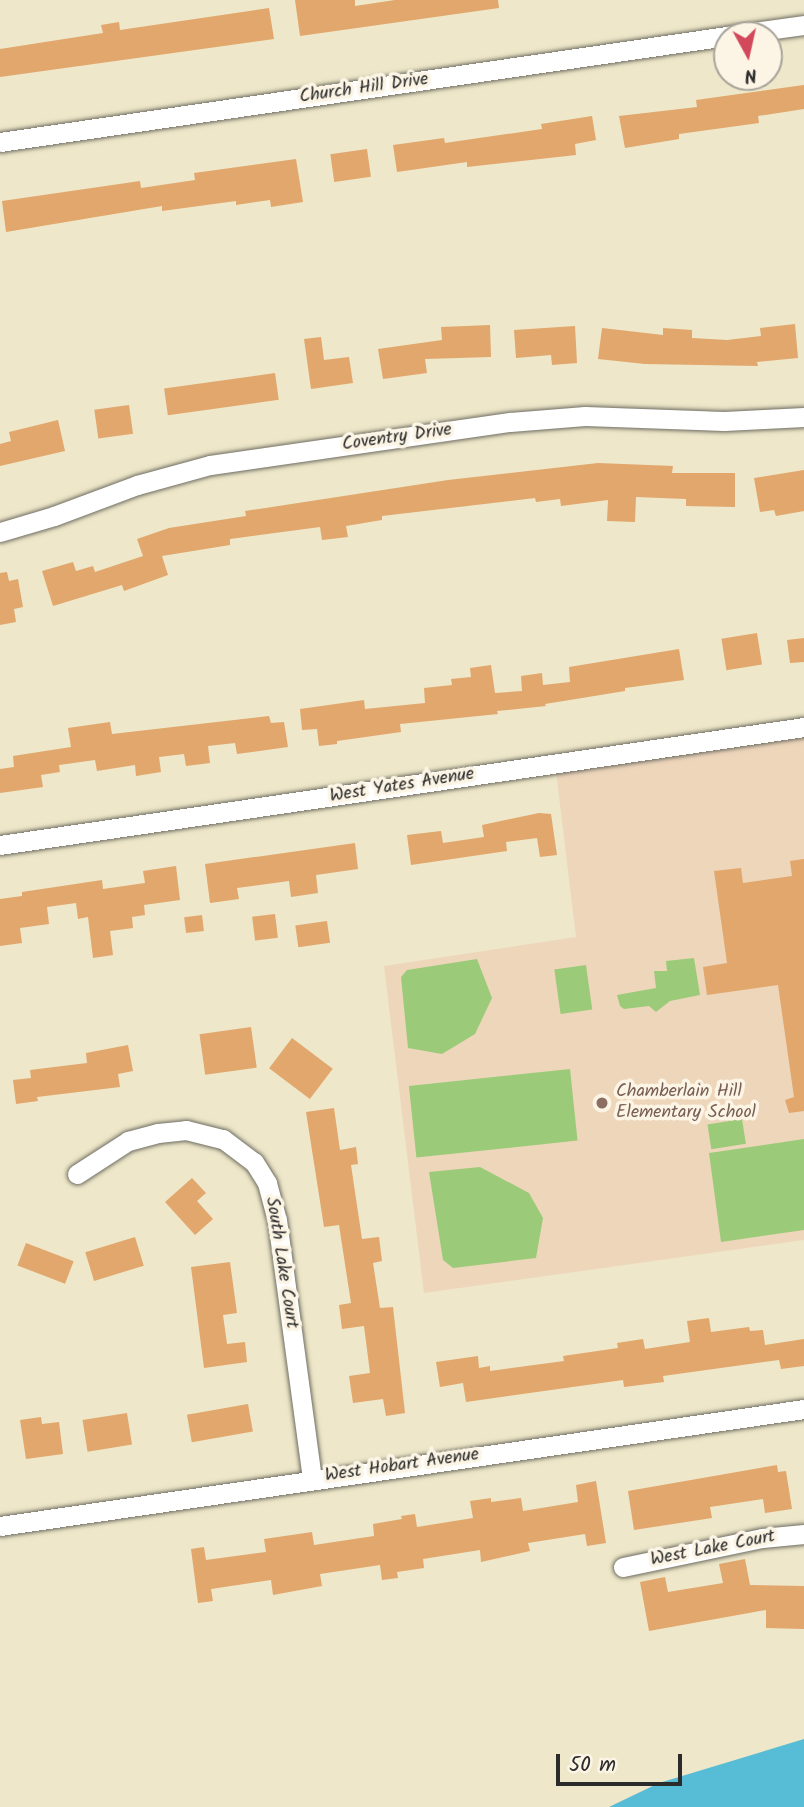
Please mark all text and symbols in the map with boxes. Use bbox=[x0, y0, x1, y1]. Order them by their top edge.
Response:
north arrow bbox=[713, 21, 783, 91]
text: N bbox=[743, 59, 759, 91]
street label: Church Hill Drive bbox=[298, 69, 430, 109]
street label: Coventry Drive bbox=[341, 420, 453, 456]
street label: West Yates Avenue bbox=[328, 764, 476, 808]
place label: Chamberlain Hill Elementary School bbox=[616, 1082, 756, 1124]
marker: Chamberlain Hill Elementary School bbox=[594, 1095, 610, 1111]
street label: South Lake Court bbox=[260, 1196, 302, 1330]
street label: West Hobart Avenue bbox=[324, 1445, 480, 1487]
street label: West Lake Court bbox=[649, 1526, 777, 1572]
scale bar bbox=[559, 1741, 685, 1785]
text: 50 m bbox=[569, 1749, 616, 1782]

